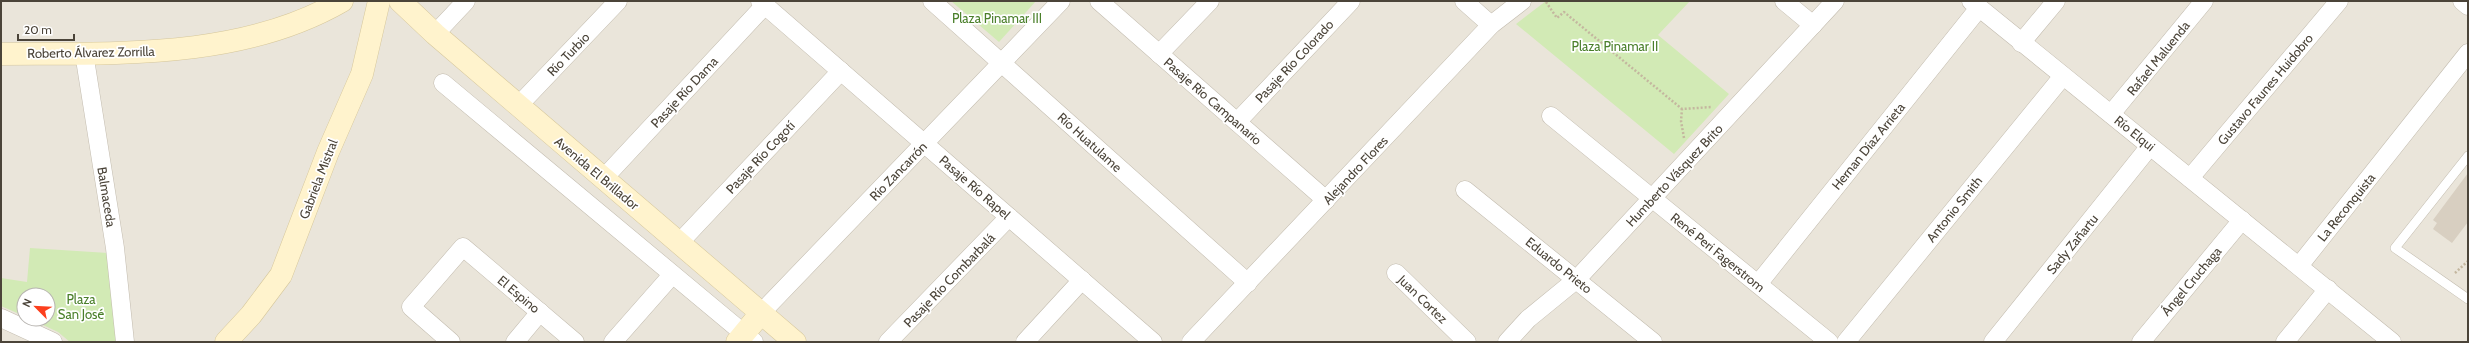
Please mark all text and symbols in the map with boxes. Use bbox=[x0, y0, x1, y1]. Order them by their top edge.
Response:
park label: Plaza Pinamar III bbox=[952, 10, 1042, 26]
scale bar bbox=[18, 16, 74, 42]
street label: Pasaje Río Colorado bbox=[1251, 16, 1337, 107]
street label: Rafael Maluenda bbox=[2123, 17, 2193, 98]
text: 20 m bbox=[24, 22, 52, 37]
street label: Río Turbio bbox=[543, 29, 593, 79]
street label: Gustavo Faunes Huidobro bbox=[2214, 30, 2316, 148]
park label: Plaza Pinamar II bbox=[1572, 38, 1658, 54]
street label: Roberto Álvarez Zorrilla bbox=[27, 42, 156, 61]
street label: Pasaje Río Dama bbox=[647, 53, 722, 132]
street label: Pasaje Río Campanario bbox=[1160, 54, 1265, 149]
street label: Hernan Díaz Arrieta bbox=[1828, 99, 1908, 193]
street label: Río Huatulame bbox=[1055, 109, 1126, 175]
street label: Río Elqui bbox=[2111, 112, 2159, 154]
street label: Pasaje Río Cogotí bbox=[722, 117, 799, 197]
street label: Humberto Vásquez Brito bbox=[1622, 120, 1726, 230]
street label: Alejandro Flores bbox=[1319, 132, 1392, 208]
street label: Avenida El Brillador bbox=[551, 133, 643, 214]
street label: Gabriela Mistral bbox=[295, 137, 341, 221]
street label: Río Zancarrón bbox=[866, 138, 930, 204]
street label: Pasaje Río Rapel bbox=[936, 152, 1014, 223]
street label: Balmaceda bbox=[94, 166, 120, 229]
street label: La Reconquista bbox=[2314, 169, 2379, 244]
street label: Antonio Smith bbox=[1923, 173, 1985, 245]
street label: René Peri Fagerstrom bbox=[1668, 209, 1768, 295]
street label: Sady Zañartu bbox=[2043, 211, 2101, 277]
street label: Pasaje Río Combarbalá bbox=[900, 229, 999, 331]
street label: Eduardo Prieto bbox=[1523, 233, 1595, 297]
street label: Ángel Cruchaga bbox=[2157, 242, 2225, 319]
street label: Juan Cortez bbox=[1394, 271, 1451, 327]
street label: El Espino bbox=[495, 272, 543, 316]
north arrow bbox=[16, 287, 56, 327]
park label: Plaza San José bbox=[58, 291, 105, 322]
text: N bbox=[19, 297, 35, 309]

